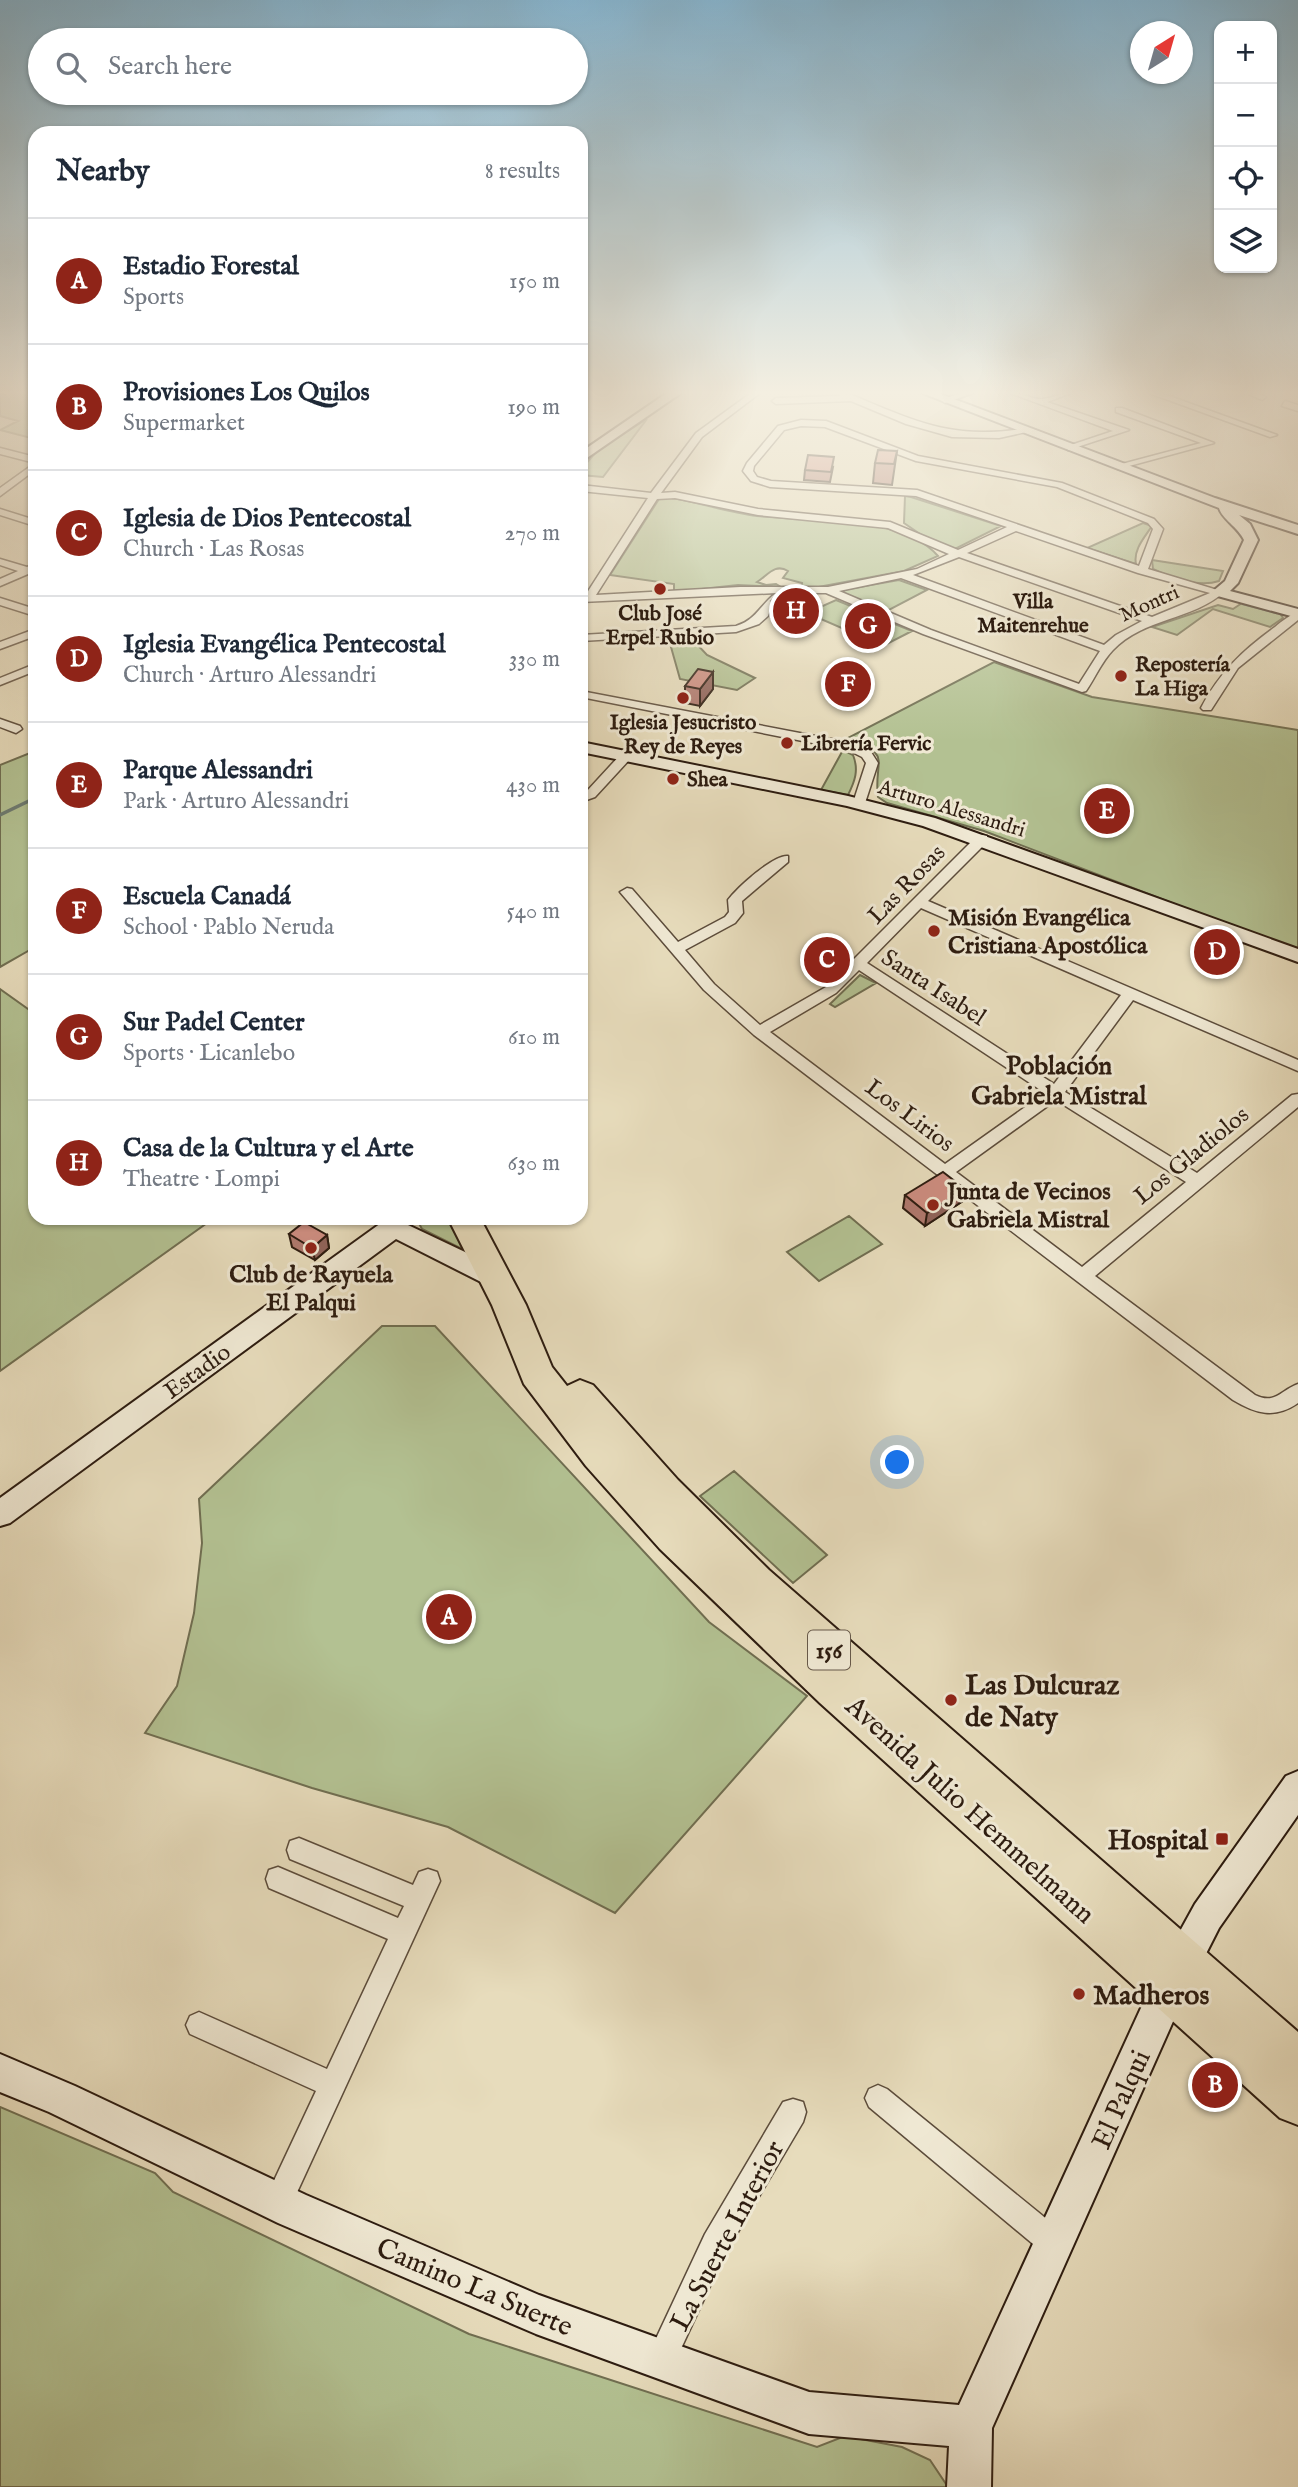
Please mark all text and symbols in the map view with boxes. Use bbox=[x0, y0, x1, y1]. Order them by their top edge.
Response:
north arrow bbox=[1130, 21, 1193, 84]
map controls bbox=[1214, 21, 1277, 273]
button: + bbox=[1214, 21, 1277, 84]
search box bbox=[28, 28, 588, 105]
icon: search bbox=[52, 48, 90, 86]
text: Search here bbox=[108, 50, 232, 83]
button: − bbox=[1214, 84, 1277, 147]
button: locate bbox=[1214, 147, 1277, 210]
text: Nearby bbox=[56, 153, 149, 191]
text: 8 results bbox=[485, 157, 560, 186]
button: layers bbox=[1214, 210, 1277, 273]
text: Estadio Forestal bbox=[123, 250, 299, 283]
text: A bbox=[71, 267, 87, 296]
text: 150 m bbox=[509, 267, 560, 296]
text: Sports bbox=[123, 283, 184, 312]
text: Provisiones Los Quilos bbox=[123, 376, 370, 409]
text: B bbox=[71, 393, 87, 422]
text: 190 m bbox=[507, 393, 560, 422]
text: Supermarket bbox=[123, 409, 245, 438]
text: Iglesia de Dios Pentecostal bbox=[123, 502, 411, 535]
text: C bbox=[71, 519, 87, 548]
text: 270 m bbox=[505, 519, 560, 548]
text: Church · Las Rosas bbox=[123, 535, 304, 564]
street label: Montri bbox=[1116, 579, 1184, 629]
marker: Club José Erpel Rubio bbox=[652, 581, 668, 597]
pin: H bbox=[773, 585, 819, 637]
district label: Villa Maitenrehue bbox=[977, 589, 1089, 640]
pin: G bbox=[845, 600, 891, 652]
place label: Club José Erpel Rubio bbox=[606, 601, 715, 652]
text: Iglesia Evangélica Pentecostal bbox=[123, 628, 446, 661]
text: D bbox=[70, 645, 88, 674]
text: 330 m bbox=[509, 645, 560, 674]
place label: Repostería La Higa bbox=[1135, 652, 1231, 703]
pin: F bbox=[825, 658, 871, 710]
text: Church · Arturo Alessandri bbox=[123, 661, 376, 690]
marker: Repostería La Higa bbox=[1113, 668, 1129, 684]
marker: Iglesia Jesucristo Rey de Reyes bbox=[675, 690, 691, 706]
place label: Iglesia Jesucristo Rey de Reyes bbox=[610, 710, 757, 761]
place label: Librería Fervic bbox=[801, 731, 931, 758]
marker: Librería Fervic bbox=[779, 735, 795, 751]
text: Parque Alessandri bbox=[123, 754, 313, 787]
place label: Shea bbox=[687, 767, 729, 794]
text: E bbox=[71, 771, 87, 800]
text: 430 m bbox=[506, 771, 560, 800]
marker: Shea bbox=[665, 771, 681, 787]
street label: Arturo Alessandri bbox=[874, 774, 1029, 845]
pin: E bbox=[1084, 785, 1130, 837]
text: Park · Arturo Alessandri bbox=[123, 787, 349, 816]
street label: Las Rosas bbox=[861, 839, 953, 932]
text: Escuela Canadá bbox=[123, 880, 291, 913]
text: F bbox=[72, 897, 86, 926]
text: 540 m bbox=[506, 897, 560, 926]
place label: Misión Evangélica Cristiana Apostólica bbox=[948, 903, 1148, 962]
text: School · Pablo Neruda bbox=[123, 913, 334, 942]
marker: Misión Evangélica Cristiana Apostólica bbox=[926, 923, 942, 939]
pin: D bbox=[1194, 926, 1240, 978]
pin: C bbox=[804, 934, 850, 986]
street label: Santa Isabel bbox=[875, 943, 992, 1034]
text: Sur Padel Center bbox=[123, 1006, 304, 1039]
text: G bbox=[70, 1023, 88, 1052]
text: 610 m bbox=[508, 1023, 560, 1052]
text: Sports · Licanlebo bbox=[123, 1039, 295, 1068]
district label: Población Gabriela Mistral bbox=[971, 1050, 1148, 1113]
street label: Los Lirios bbox=[858, 1073, 960, 1160]
street label: Los Gladiolos bbox=[1128, 1100, 1256, 1212]
text: Casa de la Cultura y el Arte bbox=[123, 1132, 414, 1165]
text: H bbox=[69, 1149, 89, 1178]
text: 630 m bbox=[508, 1149, 560, 1178]
text: Theatre · Lompi bbox=[123, 1165, 280, 1194]
place label: Junta de Vecinos Gabriela Mistral bbox=[944, 1177, 1111, 1236]
marker: Junta de Vecinos Gabriela Mistral bbox=[925, 1197, 941, 1213]
marker: Club de Rayuela El Palqui bbox=[303, 1240, 319, 1256]
place label: Club de Rayuela El Palqui bbox=[229, 1260, 393, 1319]
street label: Estadio bbox=[158, 1337, 238, 1407]
your location bbox=[880, 1445, 914, 1479]
pin: A bbox=[426, 1591, 472, 1643]
road number: 156 bbox=[808, 1630, 850, 1670]
place label: Las Dulcuraz de Naty bbox=[965, 1669, 1119, 1736]
street label: Avenida Julio Hemmelmann bbox=[836, 1689, 1102, 1932]
marker: Las Dulcuraz de Naty bbox=[943, 1692, 959, 1708]
place label: Hospital bbox=[1108, 1824, 1209, 1859]
marker: Hospital bbox=[1214, 1831, 1230, 1847]
place label: Madheros bbox=[1093, 1979, 1209, 2014]
marker: Madheros bbox=[1071, 1986, 1087, 2002]
street label: El Palqui bbox=[1085, 2045, 1160, 2155]
pin: B bbox=[1192, 2059, 1238, 2111]
street label: La Suerte Interior bbox=[663, 2135, 793, 2338]
street label: Camino La Suerte bbox=[371, 2231, 578, 2345]

